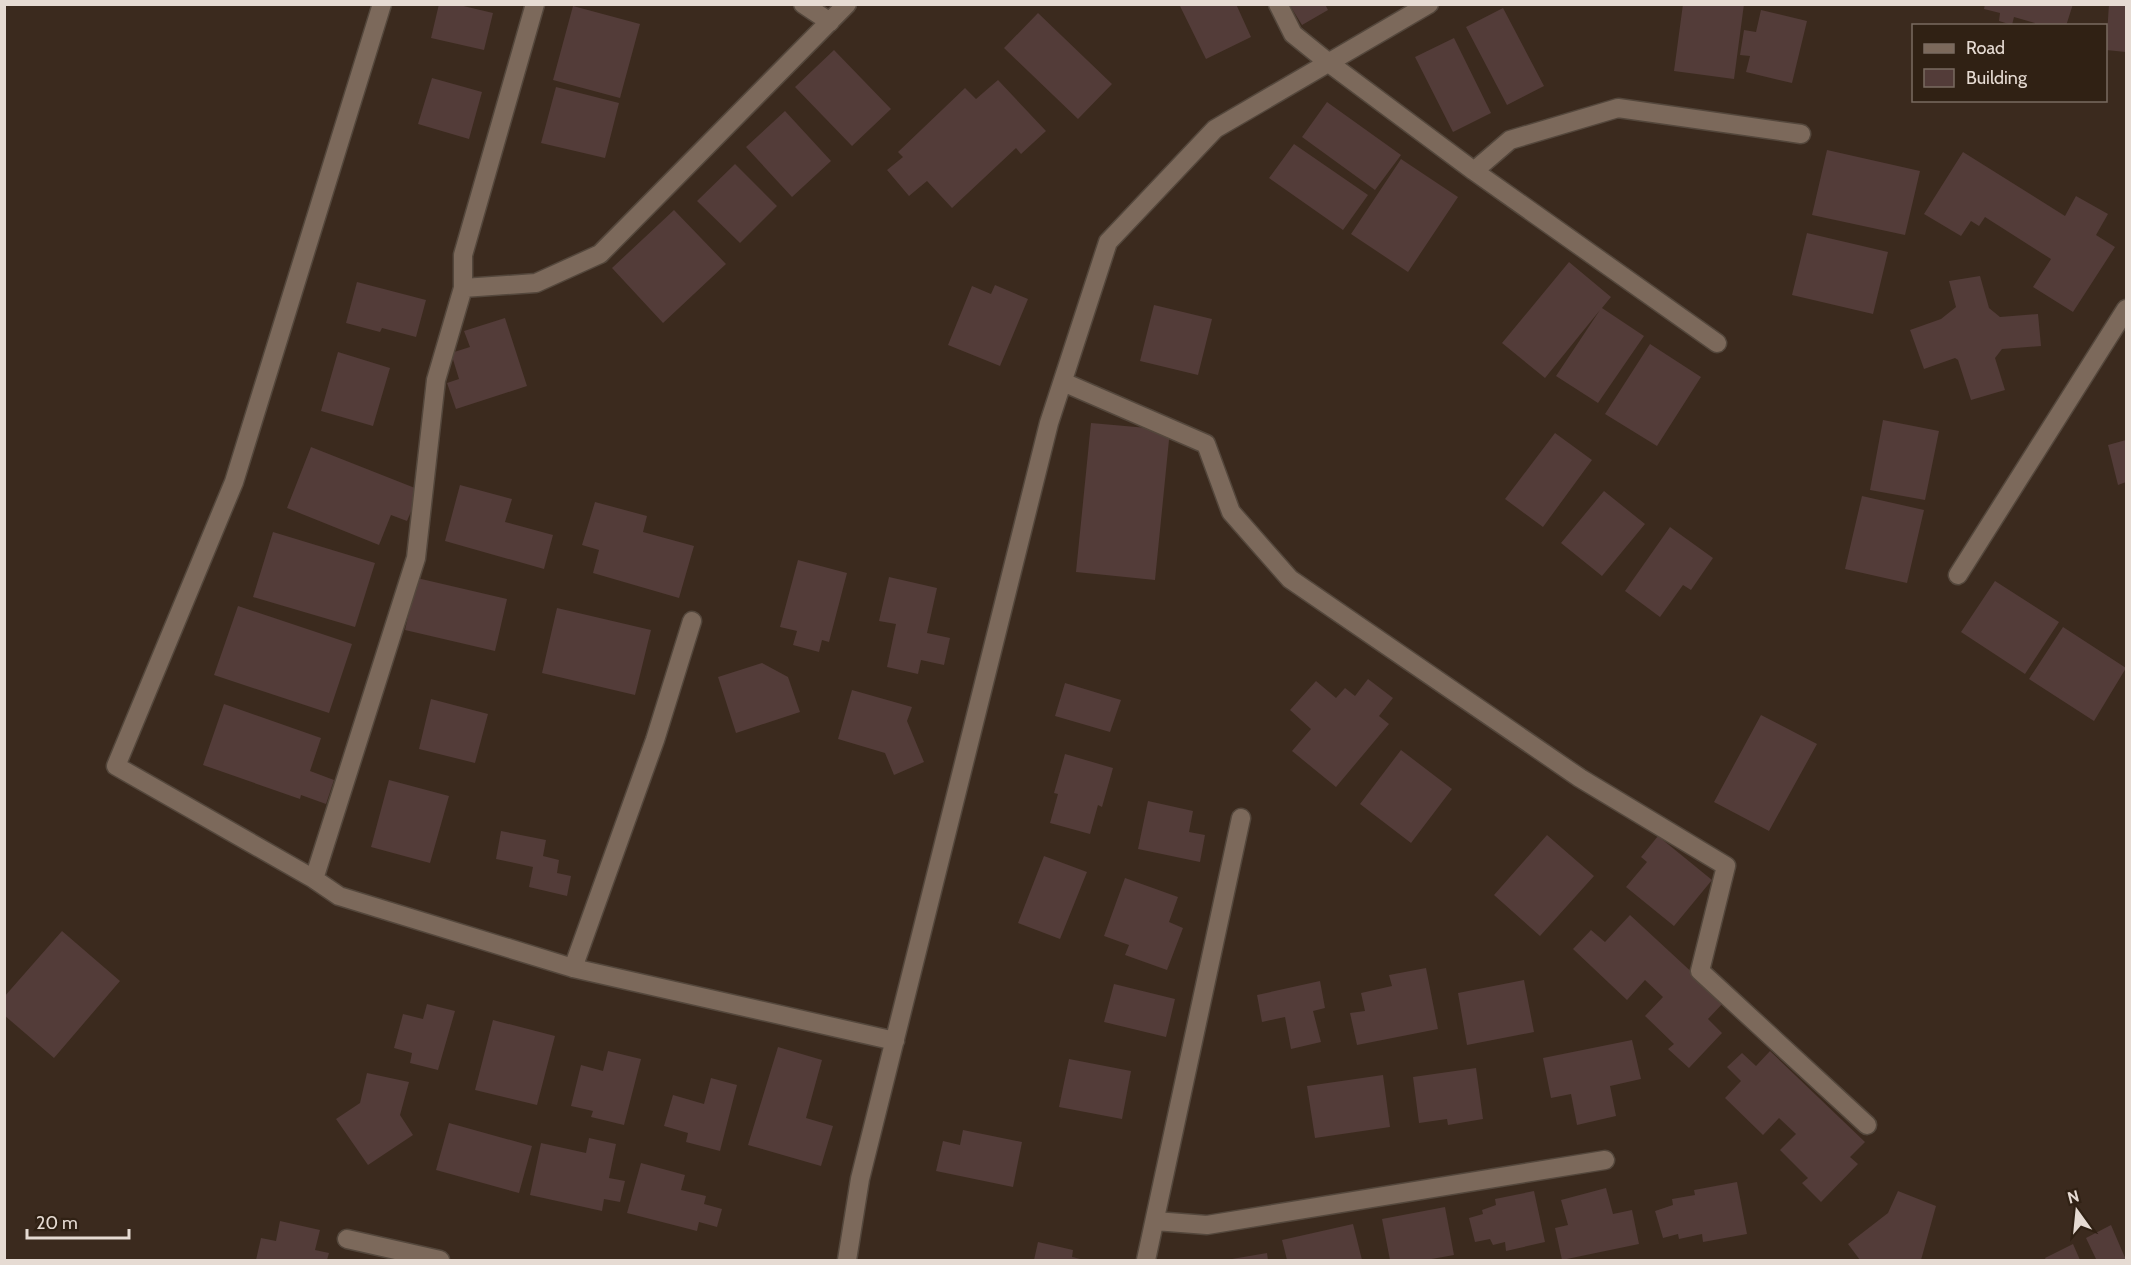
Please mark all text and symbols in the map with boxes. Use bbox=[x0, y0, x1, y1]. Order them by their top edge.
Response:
legend bbox=[1912, 24, 2107, 102]
text: Road bbox=[1966, 37, 2005, 59]
text: Building bbox=[1966, 67, 2028, 89]
north arrow bbox=[2047, 1181, 2107, 1241]
text: N bbox=[2065, 1186, 2081, 1208]
scale bar bbox=[27, 1202, 129, 1240]
text: 20 m bbox=[36, 1212, 78, 1234]

